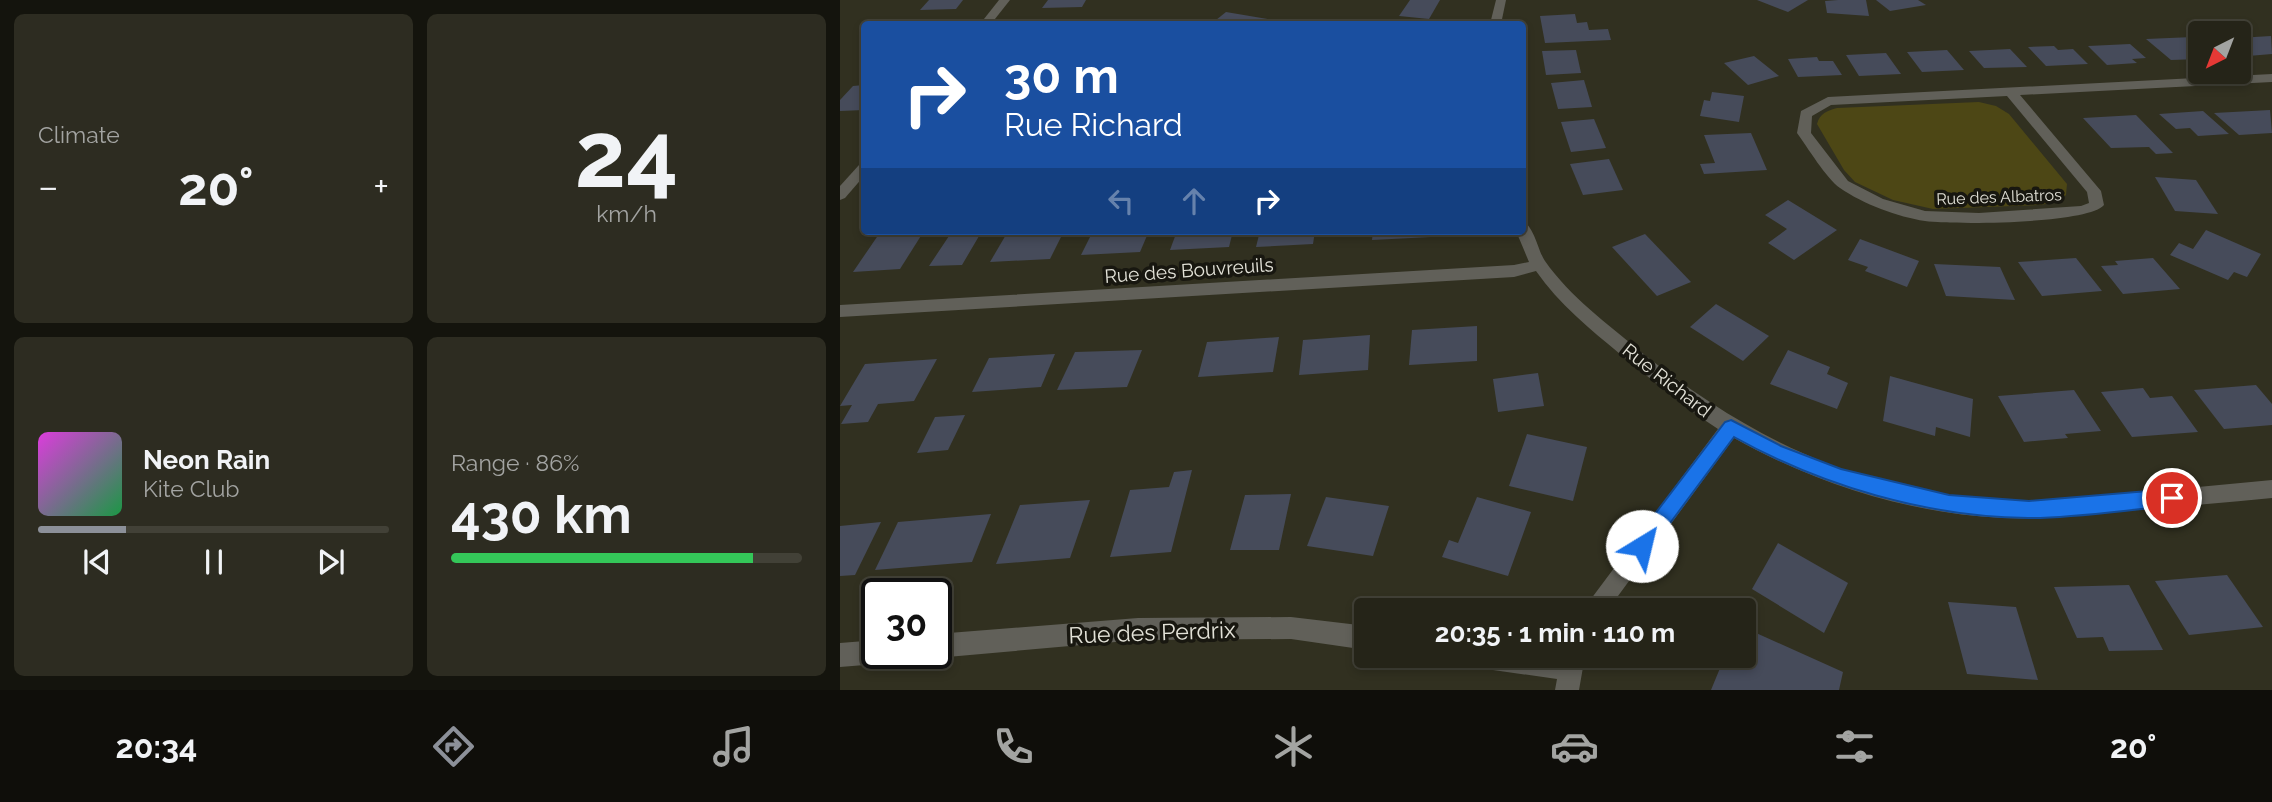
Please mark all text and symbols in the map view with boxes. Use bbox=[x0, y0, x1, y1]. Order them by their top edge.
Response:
north arrow bbox=[2188, 21, 2250, 84]
map controls bbox=[2188, 21, 2251, 84]
text: 30 m bbox=[1004, 47, 1119, 104]
icon: right bbox=[889, 49, 980, 140]
text: 24 bbox=[575, 101, 678, 208]
text: Rue Richard bbox=[1004, 106, 1183, 143]
text: Climate bbox=[38, 121, 120, 148]
text: 20° bbox=[178, 156, 254, 217]
text: − bbox=[38, 164, 58, 209]
text: + bbox=[373, 164, 389, 209]
icon: left bbox=[1102, 182, 1140, 220]
icon: ahead bbox=[1175, 182, 1213, 220]
icon: right bbox=[1248, 182, 1286, 220]
street label: Rue des Albatros bbox=[1936, 185, 2062, 209]
text: km/h bbox=[596, 200, 657, 227]
street label: Rue des Bouvreuils bbox=[1104, 253, 1274, 287]
street label: Rue Richard bbox=[1618, 339, 1716, 421]
text: Neon Rain bbox=[143, 445, 270, 475]
text: Range · 86% bbox=[451, 449, 580, 476]
pin bbox=[2142, 468, 2202, 528]
text: Kite Club bbox=[143, 475, 240, 502]
icon: arrive bbox=[2153, 479, 2191, 517]
text: 430 km bbox=[451, 484, 632, 545]
position arrow bbox=[1605, 509, 1679, 583]
icon: previous bbox=[78, 543, 116, 581]
icon: pause bbox=[195, 543, 233, 581]
icon: next bbox=[312, 543, 350, 581]
speed limit sign: 30 bbox=[861, 578, 952, 669]
street label: Rue des Perdrix bbox=[1068, 616, 1236, 648]
text: 20:35 · 1 min · 110 m bbox=[1435, 618, 1675, 648]
icon: directions bbox=[429, 722, 478, 771]
icon: music bbox=[709, 722, 758, 771]
icon: phone bbox=[989, 722, 1038, 771]
icon: climate bbox=[1269, 722, 1318, 771]
icon: car bbox=[1550, 722, 1599, 771]
icon: filters bbox=[1830, 722, 1879, 771]
text: 20:34 bbox=[116, 728, 197, 765]
text: 20° bbox=[2110, 728, 2156, 765]

